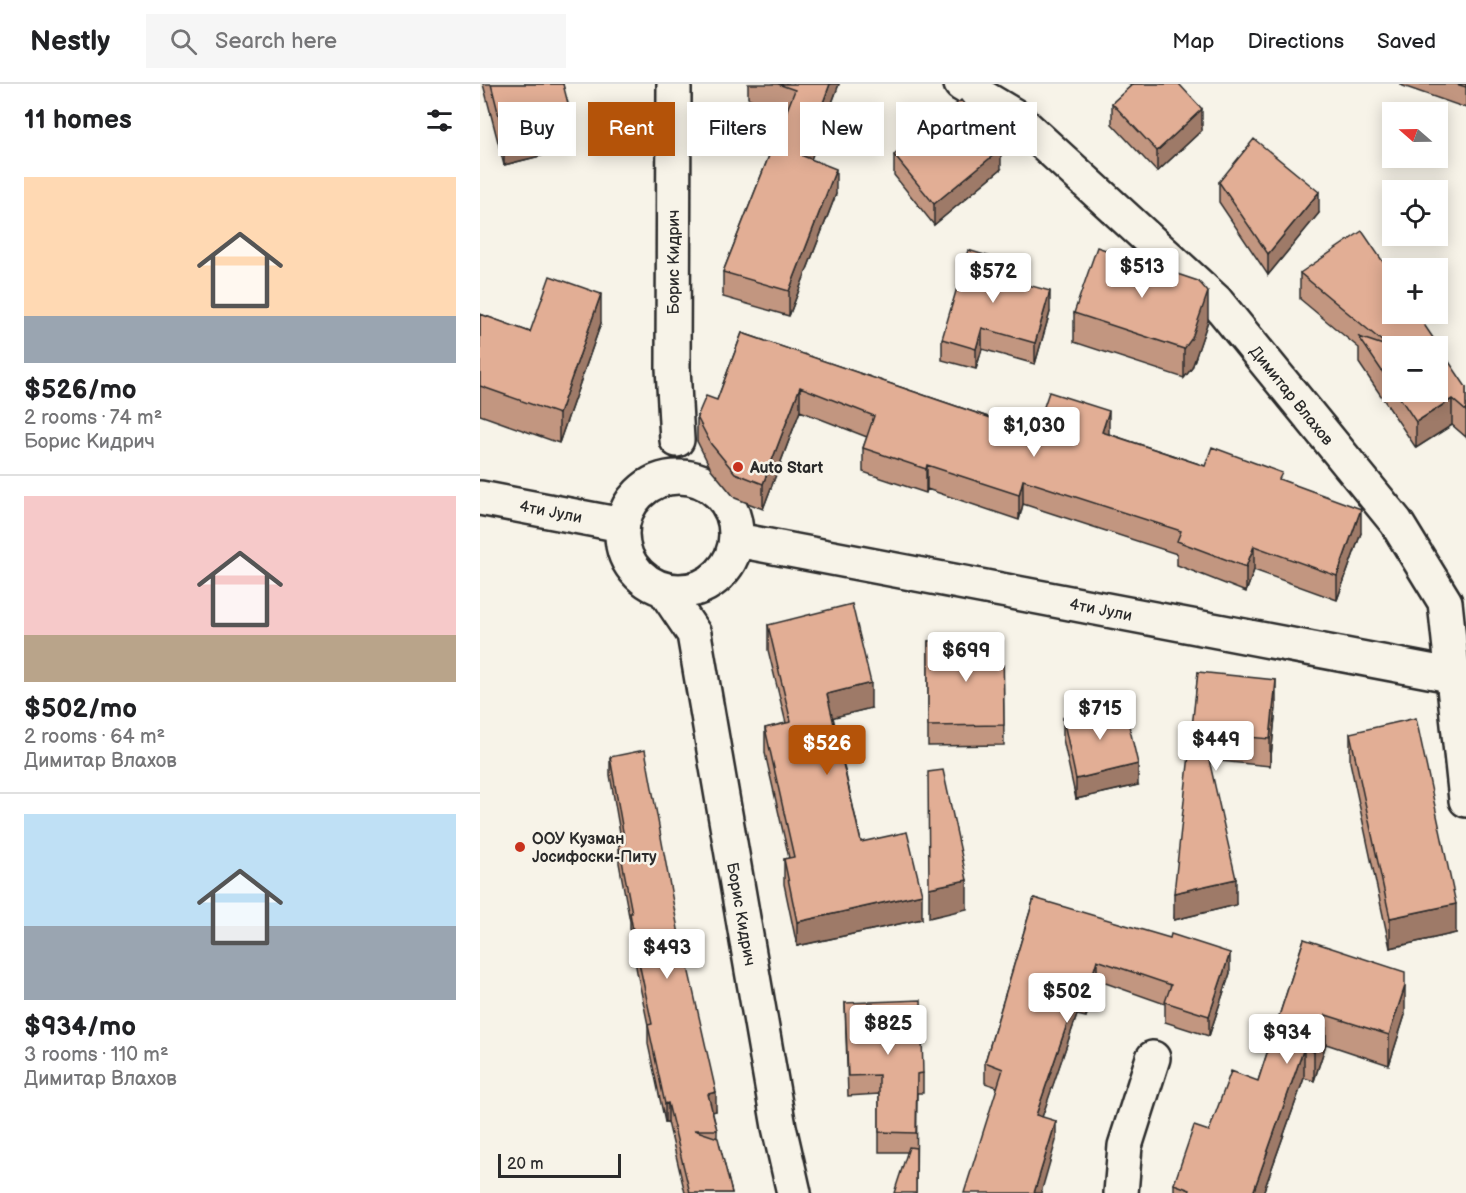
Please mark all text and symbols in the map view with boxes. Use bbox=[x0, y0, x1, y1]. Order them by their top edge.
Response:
search box bbox=[146, 14, 566, 68]
text: Nestly bbox=[30, 25, 110, 58]
icon: search bbox=[167, 25, 200, 58]
text: Search here bbox=[215, 28, 337, 55]
text: Map bbox=[1172, 29, 1215, 54]
text: Directions bbox=[1248, 29, 1344, 54]
text: Saved bbox=[1377, 29, 1436, 54]
chip: Buy bbox=[498, 102, 576, 156]
chip: Rent bbox=[588, 102, 675, 156]
chip: Filters bbox=[687, 102, 788, 156]
chip: New bbox=[800, 102, 884, 156]
chip: Apartment bbox=[896, 102, 1037, 156]
north arrow bbox=[1382, 102, 1448, 168]
map controls bbox=[1382, 102, 1448, 402]
icon: filters bbox=[423, 104, 456, 137]
text: 11 homes bbox=[24, 105, 132, 136]
button: locate bbox=[1382, 180, 1448, 246]
street label: Борис Кидрич bbox=[665, 210, 684, 314]
icon: home bbox=[186, 216, 294, 324]
pin: $513 bbox=[1106, 248, 1178, 299]
pin: $572 bbox=[957, 253, 1029, 304]
text: $513 bbox=[1120, 255, 1164, 279]
button: + bbox=[1382, 258, 1448, 324]
text: $572 bbox=[969, 260, 1017, 284]
button: − bbox=[1382, 336, 1448, 402]
street label: Димитар Влахов bbox=[1245, 342, 1337, 450]
text: $526/mo bbox=[24, 375, 137, 406]
text: 2 rooms · 74 m² bbox=[24, 406, 162, 430]
pin: $1,030 bbox=[985, 407, 1083, 458]
text: $1,030 bbox=[1003, 414, 1065, 438]
text: Борис Кидрич bbox=[24, 430, 155, 454]
place label: Auto Start bbox=[749, 459, 824, 478]
marker: Auto Start bbox=[731, 460, 745, 474]
street label: 4ти Јули bbox=[518, 497, 584, 528]
icon: home bbox=[186, 535, 294, 643]
street label: 4ти Јули bbox=[1068, 595, 1134, 626]
pin: $699 bbox=[930, 632, 1002, 683]
text: $699 bbox=[942, 639, 990, 663]
pin: $715 bbox=[1064, 690, 1136, 741]
text: $502/mo bbox=[24, 694, 137, 725]
text: $715 bbox=[1078, 697, 1122, 721]
pin: $449 bbox=[1180, 721, 1252, 772]
text: 2 rooms · 64 m² bbox=[24, 725, 165, 749]
pin: $526 bbox=[791, 725, 863, 776]
text: $449 bbox=[1192, 728, 1240, 752]
text: $526 bbox=[803, 732, 851, 756]
text: Димитар Влахов bbox=[24, 749, 177, 773]
place label: ООУ Кузман Јосифоски-Питу bbox=[532, 830, 657, 867]
marker: ООУ Кузман Јосифоски-Питу bbox=[513, 840, 527, 854]
icon: home bbox=[186, 853, 294, 961]
street label: Борис Кидрич bbox=[722, 861, 759, 968]
pin: $493 bbox=[631, 929, 703, 980]
text: $493 bbox=[643, 936, 691, 960]
pin: $502 bbox=[1031, 973, 1103, 1024]
text: $502 bbox=[1042, 980, 1092, 1004]
pin: $825 bbox=[852, 1005, 924, 1056]
text: $934/mo bbox=[24, 1012, 136, 1043]
text: $825 bbox=[864, 1012, 912, 1036]
pin: $934 bbox=[1251, 1014, 1323, 1065]
text: $934 bbox=[1263, 1021, 1311, 1045]
text: 3 rooms · 110 m² bbox=[24, 1043, 169, 1067]
text: Димитар Влахов bbox=[24, 1067, 177, 1091]
scale bar bbox=[498, 1151, 621, 1178]
text: 20 m bbox=[507, 1155, 543, 1174]

